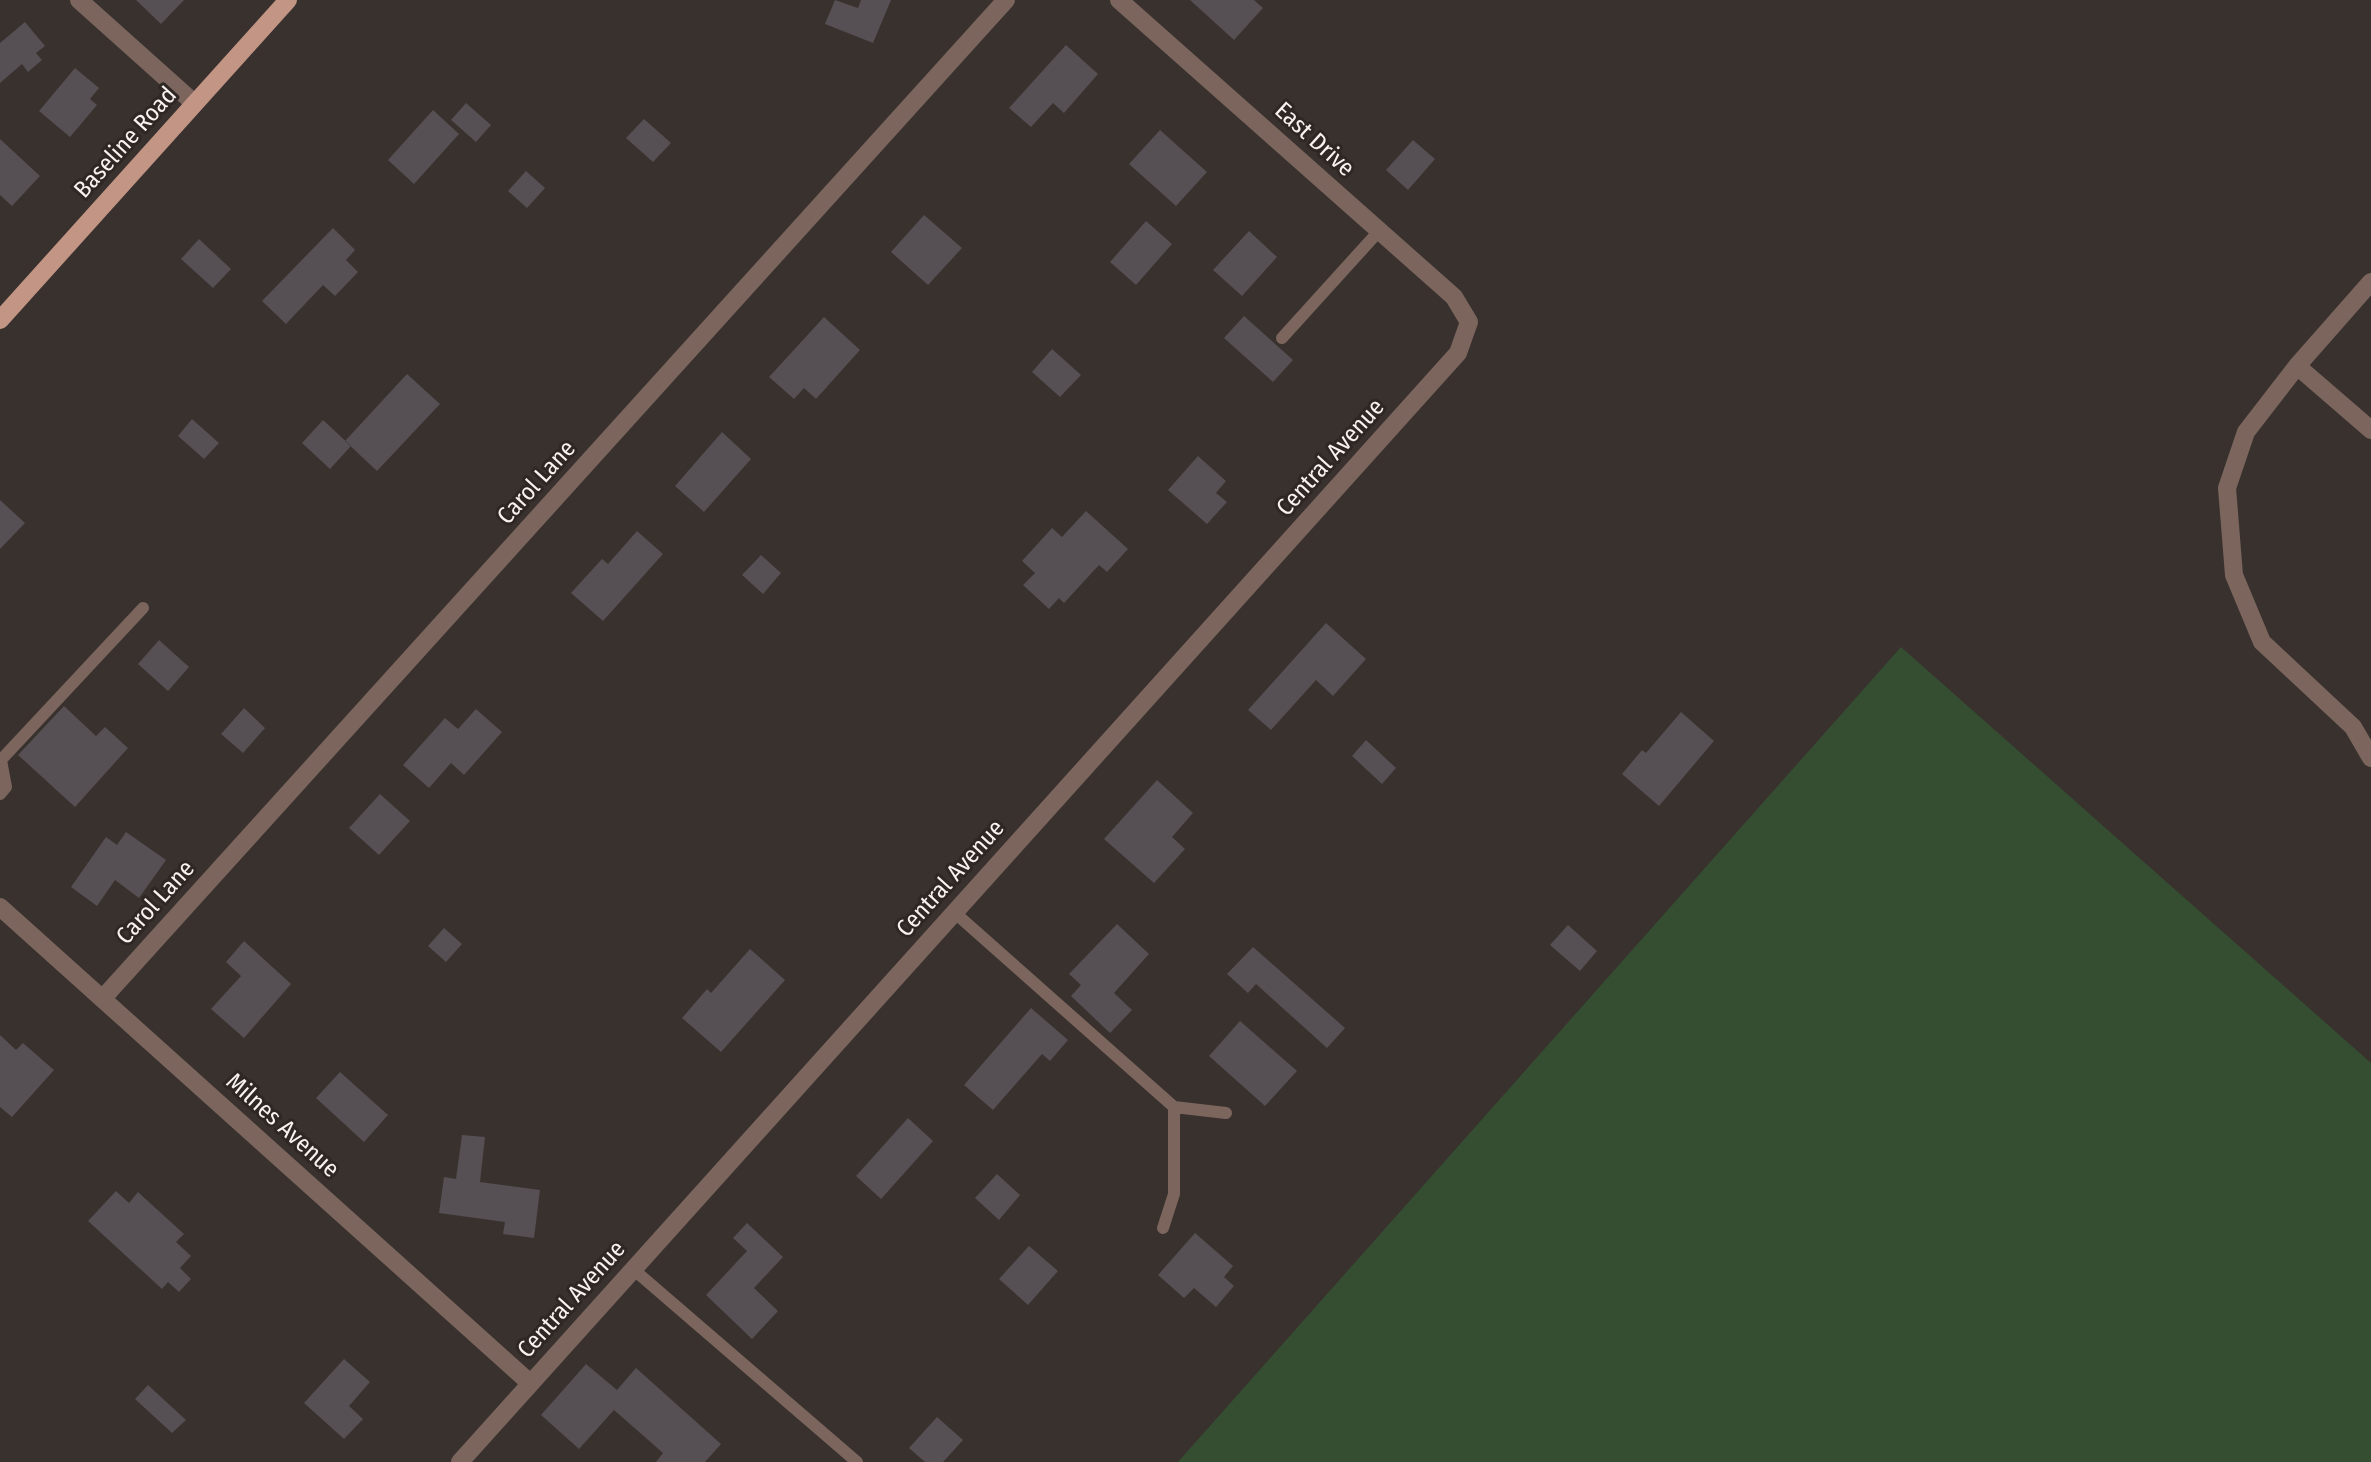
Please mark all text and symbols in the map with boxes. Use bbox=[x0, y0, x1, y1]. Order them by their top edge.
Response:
street label: Baseline Road bbox=[69, 82, 183, 204]
street label: East Drive bbox=[1268, 97, 1360, 183]
street label: Central Avenue bbox=[1271, 394, 1391, 522]
street label: Carol Lane bbox=[492, 435, 582, 531]
street label: Central Avenue bbox=[891, 815, 1011, 943]
street label: Carol Lane bbox=[111, 855, 201, 951]
street label: Milnes Avenue bbox=[220, 1068, 344, 1184]
street label: Central Avenue bbox=[512, 1236, 632, 1364]

